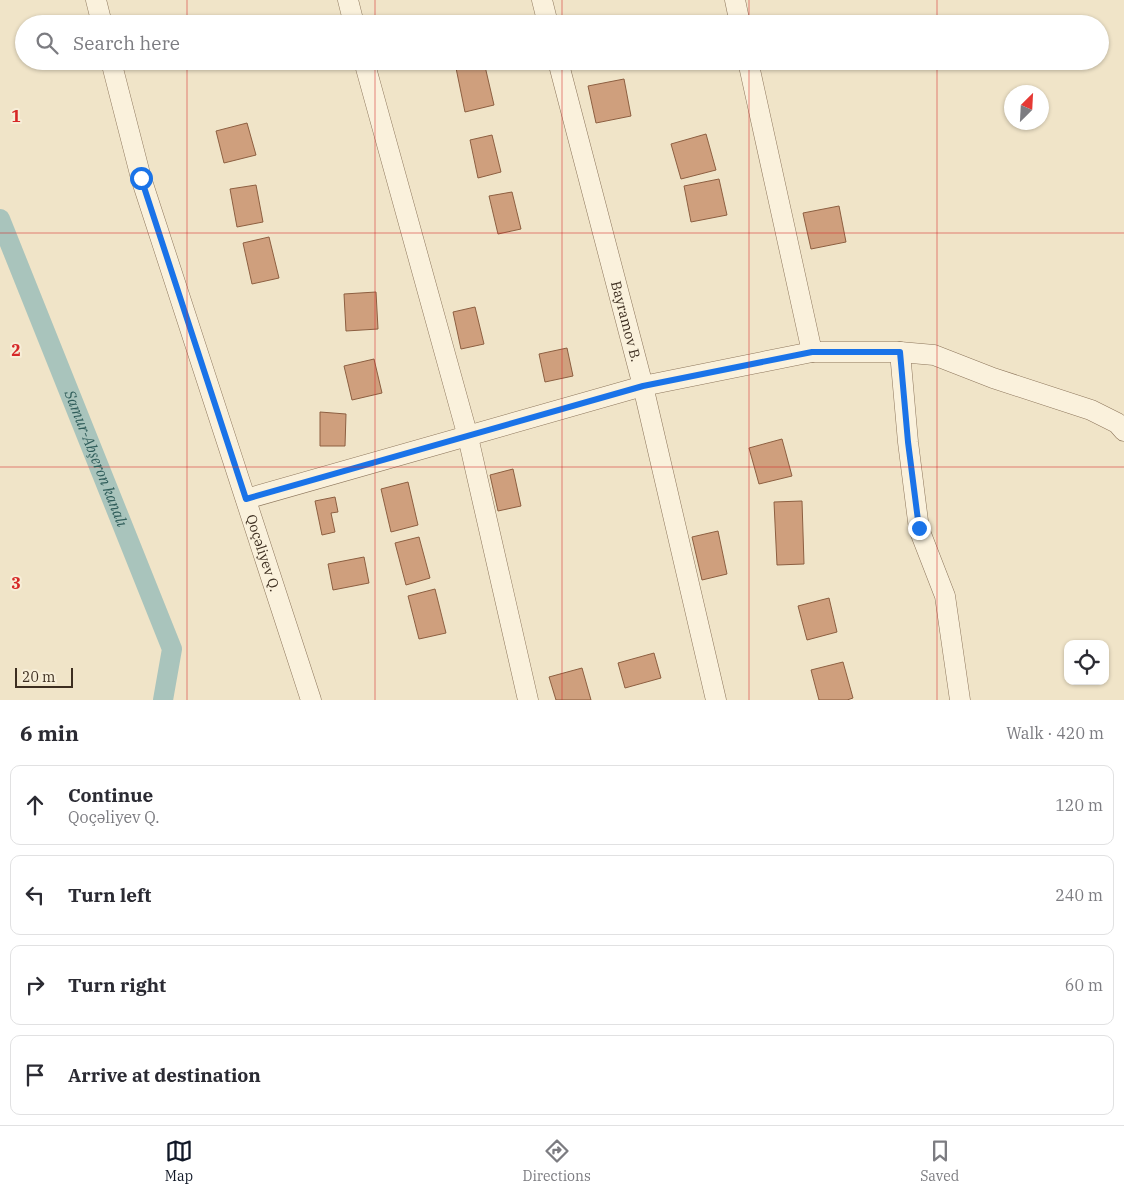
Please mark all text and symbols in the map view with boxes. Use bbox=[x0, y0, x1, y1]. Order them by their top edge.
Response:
search box bbox=[15, 15, 1109, 70]
icon: search bbox=[33, 29, 61, 57]
text: Search here bbox=[73, 31, 180, 55]
north arrow bbox=[1004, 85, 1049, 130]
text: 1 bbox=[11, 106, 21, 126]
route start bbox=[130, 167, 153, 190]
street label: Bayramov B. bbox=[607, 279, 645, 364]
text: 2 bbox=[11, 340, 21, 360]
water label: Samur-Abşeron kanalı bbox=[60, 386, 132, 530]
street label: Qoçəliyev Q. bbox=[242, 512, 284, 594]
route end bbox=[908, 517, 931, 540]
text: 3 bbox=[11, 573, 21, 593]
map controls bbox=[1064, 640, 1109, 685]
button: locate bbox=[1064, 640, 1109, 685]
scale bar bbox=[15, 665, 72, 688]
text: 20 m bbox=[22, 668, 55, 686]
text: 6 min bbox=[20, 719, 79, 747]
text: Walk · 420 m bbox=[1006, 723, 1104, 743]
text: Continue bbox=[68, 783, 153, 807]
icon: ahead bbox=[21, 791, 49, 819]
text: 120 m bbox=[1055, 795, 1103, 815]
text: Qoçəliyev Q. bbox=[68, 807, 160, 827]
icon: left bbox=[21, 881, 49, 909]
text: Turn left bbox=[68, 883, 151, 907]
text: 240 m bbox=[1055, 885, 1103, 905]
icon: right bbox=[21, 971, 49, 999]
text: Turn right bbox=[68, 973, 166, 997]
text: 60 m bbox=[1065, 975, 1103, 995]
icon: arrive bbox=[21, 1061, 49, 1089]
text: Arrive at destination bbox=[68, 1063, 261, 1087]
tab: Map bbox=[165, 1137, 193, 1185]
tab: Directions bbox=[523, 1137, 591, 1185]
tab: Saved bbox=[920, 1137, 959, 1185]

